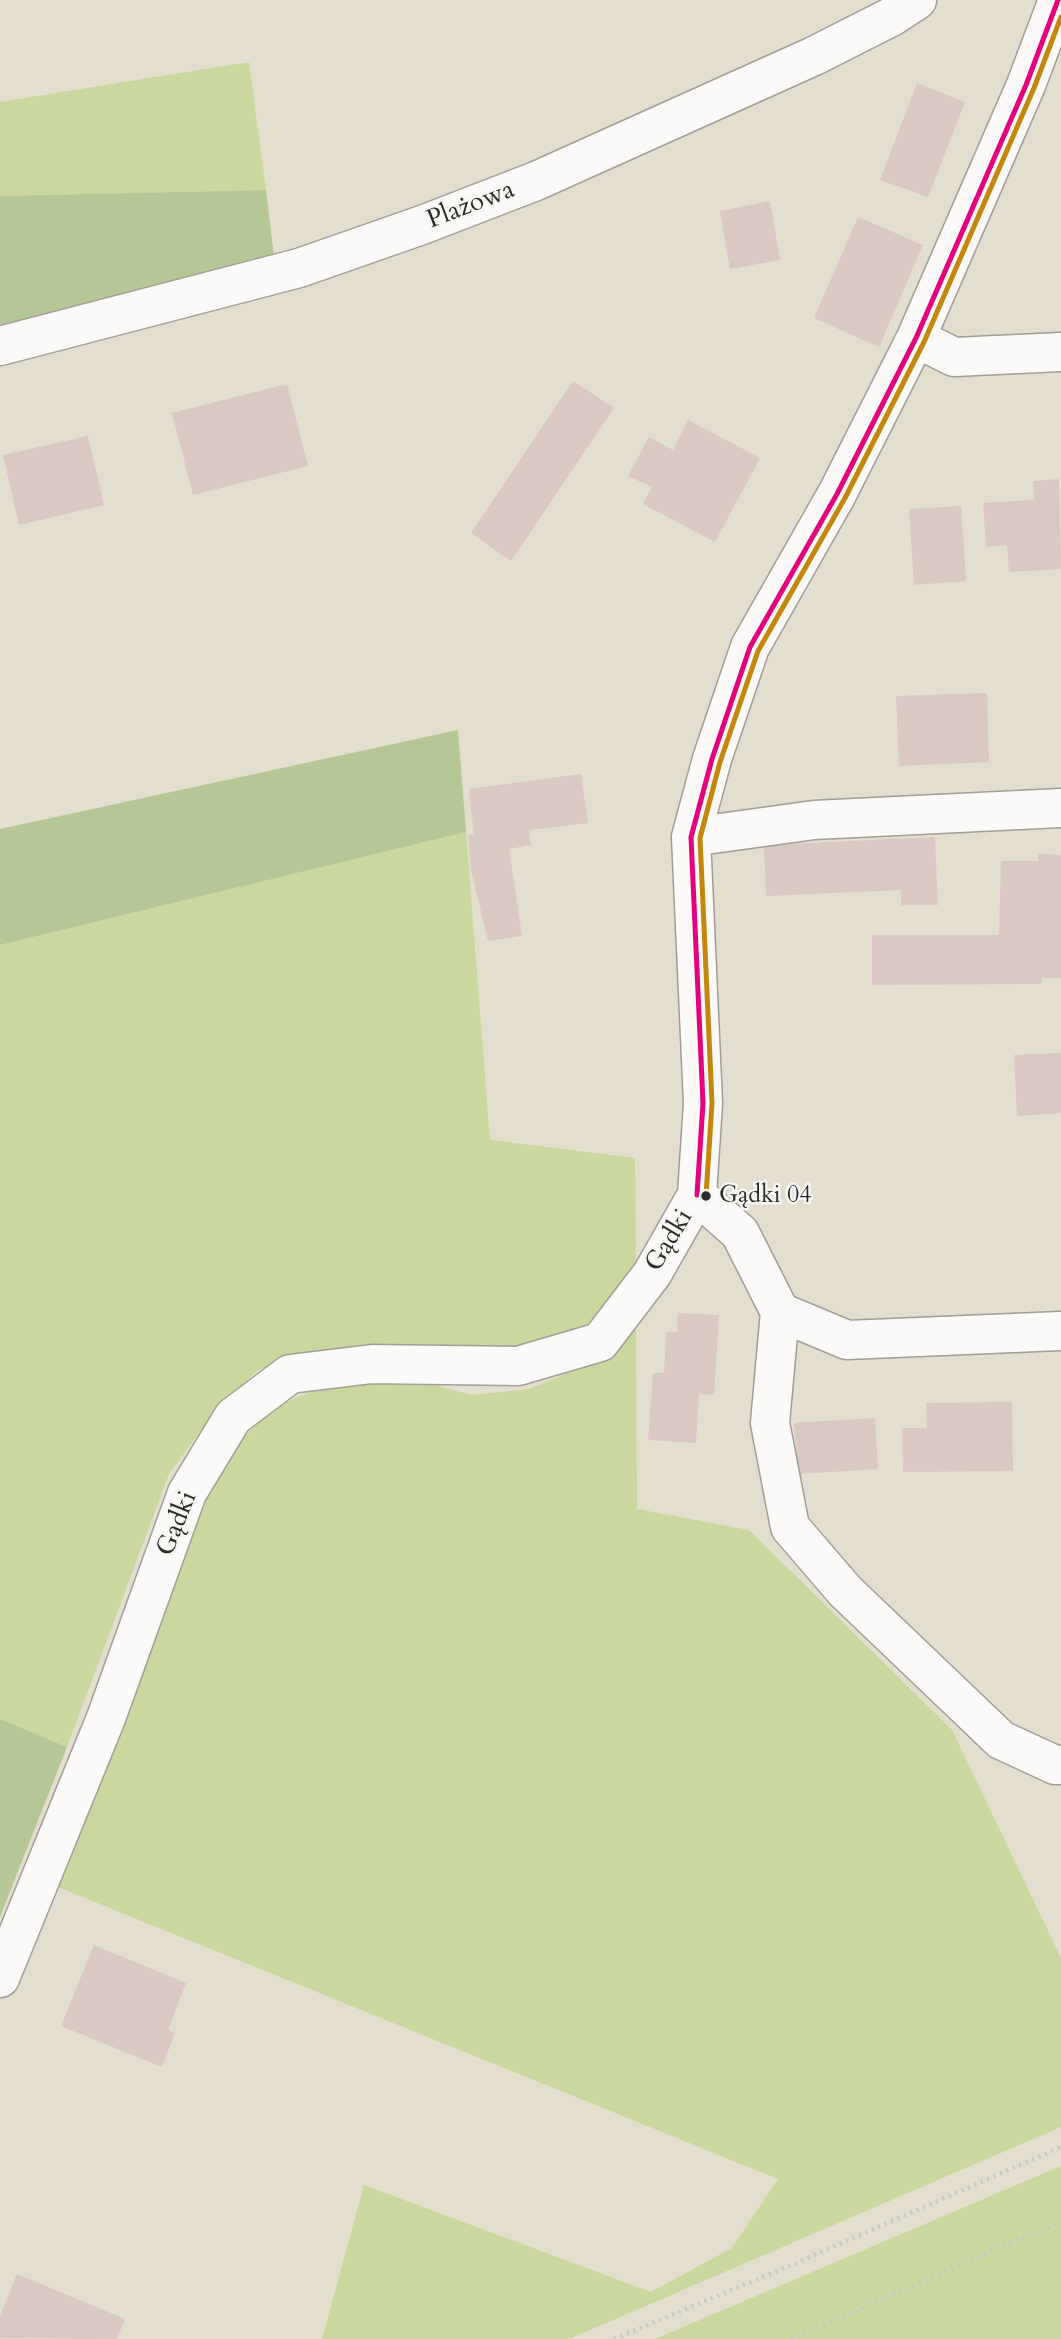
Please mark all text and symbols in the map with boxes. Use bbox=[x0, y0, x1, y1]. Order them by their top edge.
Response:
street label: Plażowa bbox=[423, 175, 519, 237]
place label: Gądki 04 bbox=[719, 1182, 812, 1210]
marker: Gądki 04 bbox=[699, 1189, 713, 1203]
street label: Gądki bbox=[639, 1204, 701, 1278]
street label: Gądki bbox=[151, 1487, 205, 1561]

